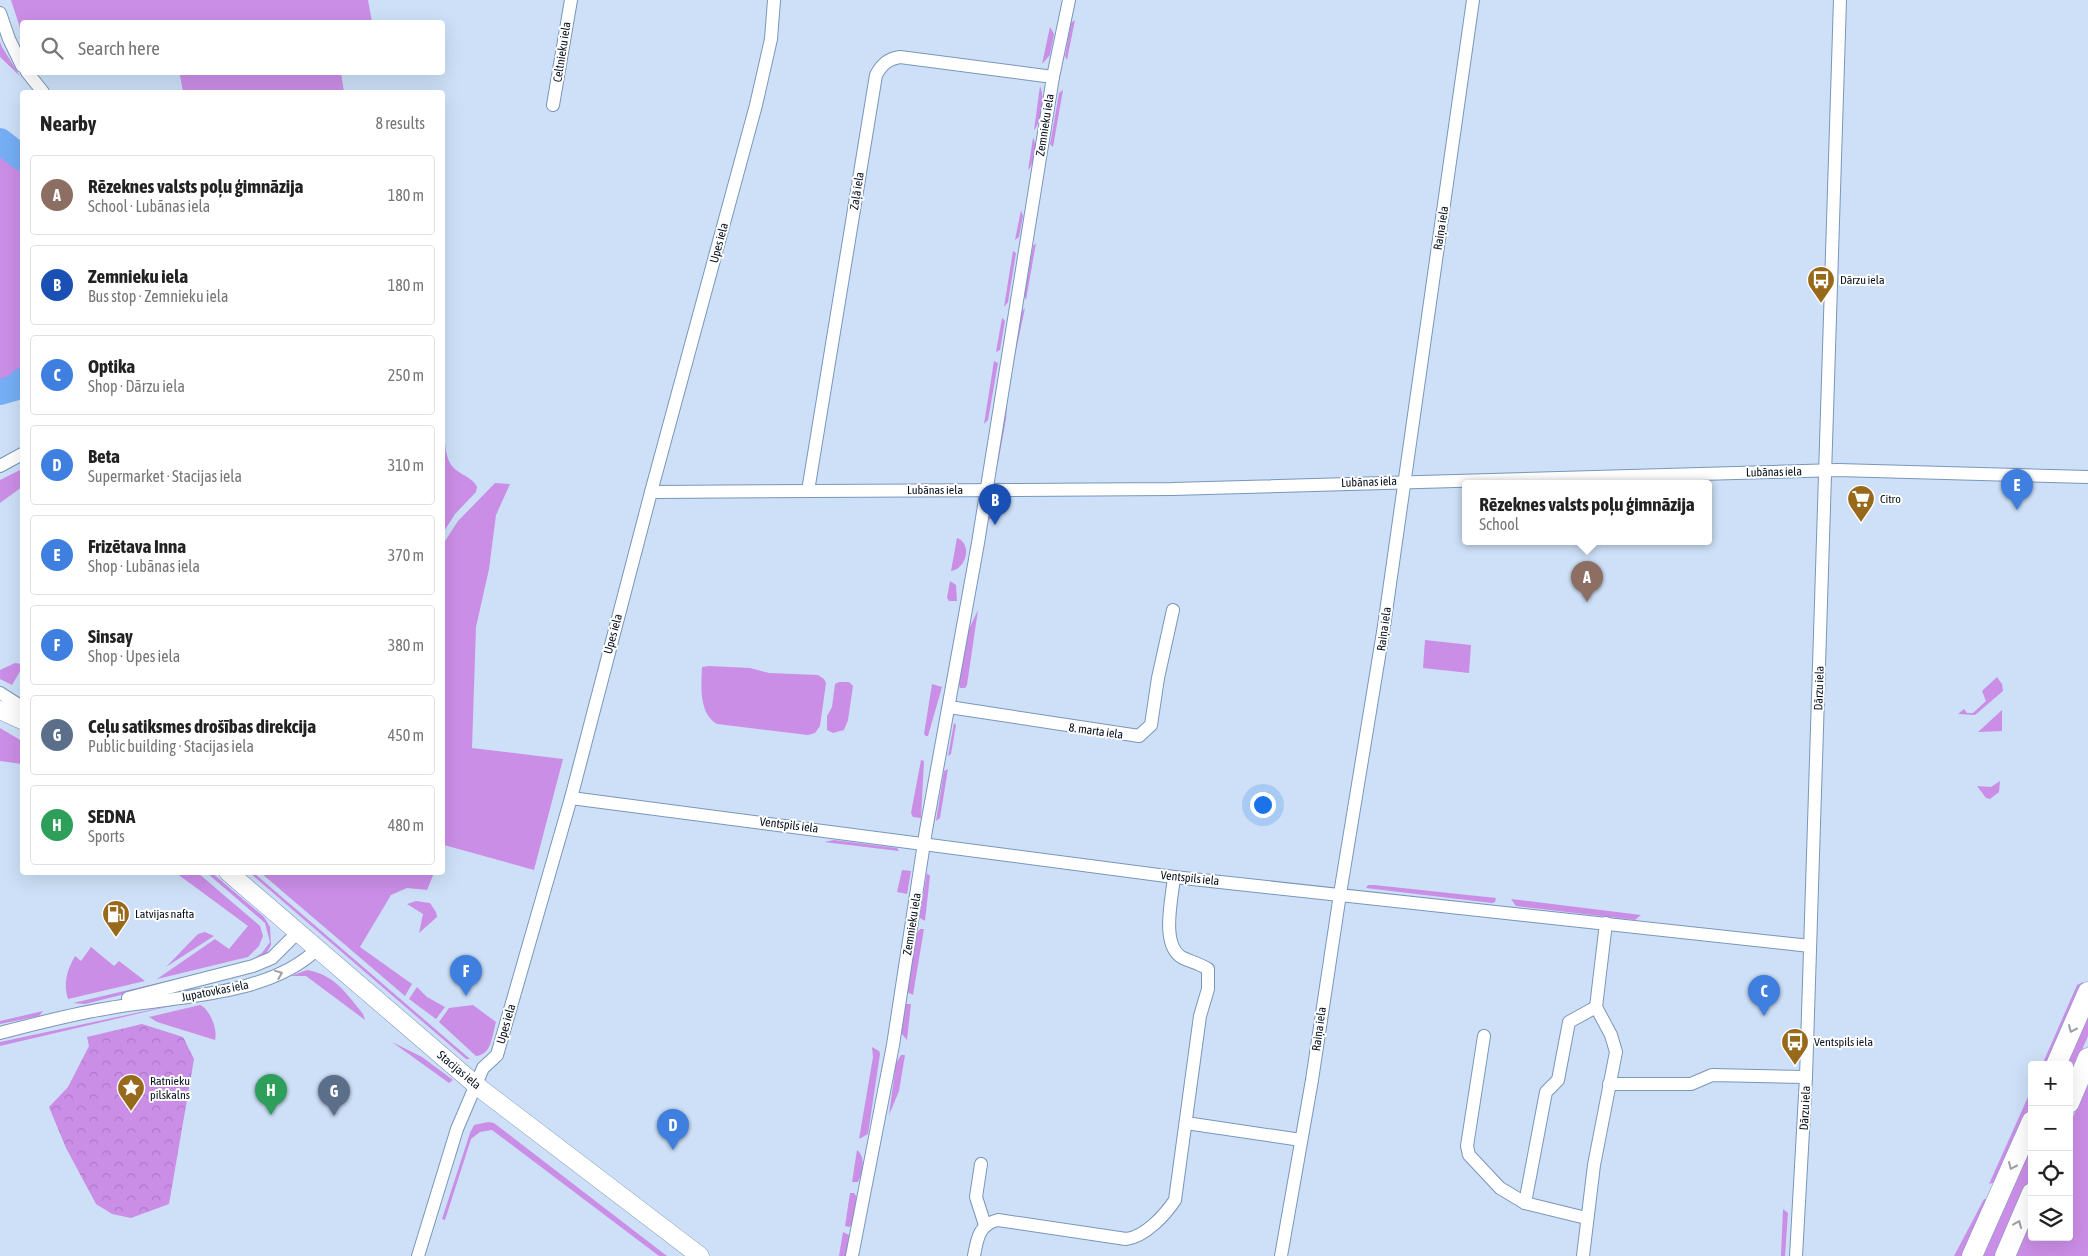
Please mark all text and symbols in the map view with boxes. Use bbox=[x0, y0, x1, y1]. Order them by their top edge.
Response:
search box bbox=[20, 20, 445, 75]
street label: Celtnieku iela bbox=[550, 21, 574, 83]
icon: search bbox=[38, 34, 66, 62]
text: Search here bbox=[78, 37, 160, 59]
street label: Zemnieku iela bbox=[1033, 93, 1057, 157]
text: Nearby bbox=[40, 111, 96, 135]
text: 8 results bbox=[375, 114, 425, 132]
street label: Zaļā iela bbox=[847, 171, 867, 211]
text: Rēzeknes valsts poļu ģimnāzija bbox=[88, 175, 303, 197]
text: A bbox=[53, 186, 61, 204]
text: 180 m bbox=[388, 186, 424, 204]
text: School · Lubānas iela bbox=[88, 197, 210, 215]
street label: Raiņa iela bbox=[1431, 205, 1451, 251]
street label: Upes iela bbox=[707, 221, 731, 265]
text: Zemnieku iela bbox=[88, 265, 188, 287]
bus stop icon: Dārzu iela bbox=[1806, 265, 1836, 304]
place label: Dārzu iela bbox=[1840, 273, 1885, 287]
text: B bbox=[53, 276, 61, 294]
text: 180 m bbox=[388, 276, 424, 294]
text: Bus stop · Zemnieku iela bbox=[88, 287, 228, 305]
text: Optika bbox=[88, 355, 135, 377]
text: C bbox=[53, 366, 61, 384]
text: 250 m bbox=[388, 366, 424, 384]
text: Shop · Dārzu iela bbox=[88, 377, 185, 395]
text: Beta bbox=[88, 445, 120, 467]
text: D bbox=[53, 456, 61, 474]
text: 310 m bbox=[388, 456, 424, 474]
street label: Lubānas iela bbox=[1746, 465, 1802, 479]
text: Supermarket · Stacijas iela bbox=[88, 467, 242, 485]
pin: E bbox=[2001, 469, 2033, 510]
street label: Lubānas iela bbox=[1341, 474, 1397, 490]
popup bbox=[1462, 480, 1712, 545]
street label: Lubānas iela bbox=[907, 483, 963, 497]
pin: B bbox=[979, 484, 1011, 525]
supermarket icon: Citro bbox=[1846, 484, 1876, 523]
place label: Citro bbox=[1880, 492, 1901, 506]
text: Rēzeknes valsts poļu ģimnāzija bbox=[1479, 493, 1695, 515]
text: School bbox=[1479, 515, 1519, 533]
text: Frizētava Inna bbox=[88, 535, 186, 557]
text: E bbox=[54, 546, 60, 564]
text: 370 m bbox=[388, 546, 424, 564]
text: Shop · Lubānas iela bbox=[88, 557, 200, 575]
pin: A bbox=[1571, 561, 1603, 602]
street label: Raiņa iela bbox=[1374, 606, 1394, 652]
street label: Upes iela bbox=[601, 612, 625, 656]
text: Sinsay bbox=[88, 625, 133, 647]
text: F bbox=[54, 636, 60, 654]
text: 380 m bbox=[388, 636, 424, 654]
text: Shop · Upes iela bbox=[88, 647, 180, 665]
street label: Dārzu iela bbox=[1811, 665, 1827, 711]
text: Ceļu satiksmes drošības direkcija bbox=[88, 715, 316, 737]
street label: 8. marta iela bbox=[1068, 720, 1124, 742]
text: G bbox=[53, 726, 61, 744]
text: 450 m bbox=[388, 726, 424, 744]
text: Public building · Stacijas iela bbox=[88, 737, 254, 755]
your location bbox=[1250, 792, 1276, 818]
text: SEDNA bbox=[88, 805, 135, 827]
street label: Ventspils iela bbox=[759, 814, 819, 836]
text: H bbox=[52, 816, 62, 834]
text: 480 m bbox=[388, 816, 424, 834]
text: Sports bbox=[88, 827, 125, 845]
street label: Ventspils iela bbox=[1160, 868, 1220, 888]
street label: Zemnieku iela bbox=[900, 892, 924, 956]
fuel station icon: Latvijas nafta bbox=[101, 899, 131, 938]
place label: Latvijas nafta bbox=[135, 907, 194, 921]
pin: F bbox=[450, 955, 482, 996]
one-way arrow bbox=[275, 970, 283, 980]
pin: C bbox=[1748, 975, 1780, 1016]
street label: Jupatovkas iela bbox=[180, 978, 250, 1004]
street label: Upes iela bbox=[494, 1002, 518, 1046]
street label: Raiņa iela bbox=[1309, 1006, 1329, 1052]
one-way arrow bbox=[2068, 1024, 2079, 1033]
bus stop icon: Ventspils iela bbox=[1780, 1027, 1810, 1066]
place label: Ventspils iela bbox=[1814, 1035, 1873, 1049]
street label: Stacijas iela bbox=[434, 1048, 484, 1092]
map controls bbox=[2028, 1061, 2073, 1241]
button: + bbox=[2028, 1061, 2073, 1106]
place icon: Ratnieku pilskalns bbox=[116, 1073, 146, 1112]
place label: Ratnieku pilskalns bbox=[150, 1074, 190, 1102]
pin: H bbox=[255, 1074, 287, 1115]
pin: G bbox=[318, 1075, 350, 1116]
street label: Dārzu iela bbox=[1797, 1085, 1813, 1131]
button: − bbox=[2028, 1106, 2073, 1151]
pin: D bbox=[657, 1109, 689, 1150]
button: locate bbox=[2028, 1151, 2073, 1196]
one-way arrow bbox=[2008, 1161, 2019, 1170]
button: layers bbox=[2028, 1196, 2073, 1241]
one-way arrow bbox=[2012, 1220, 2023, 1229]

